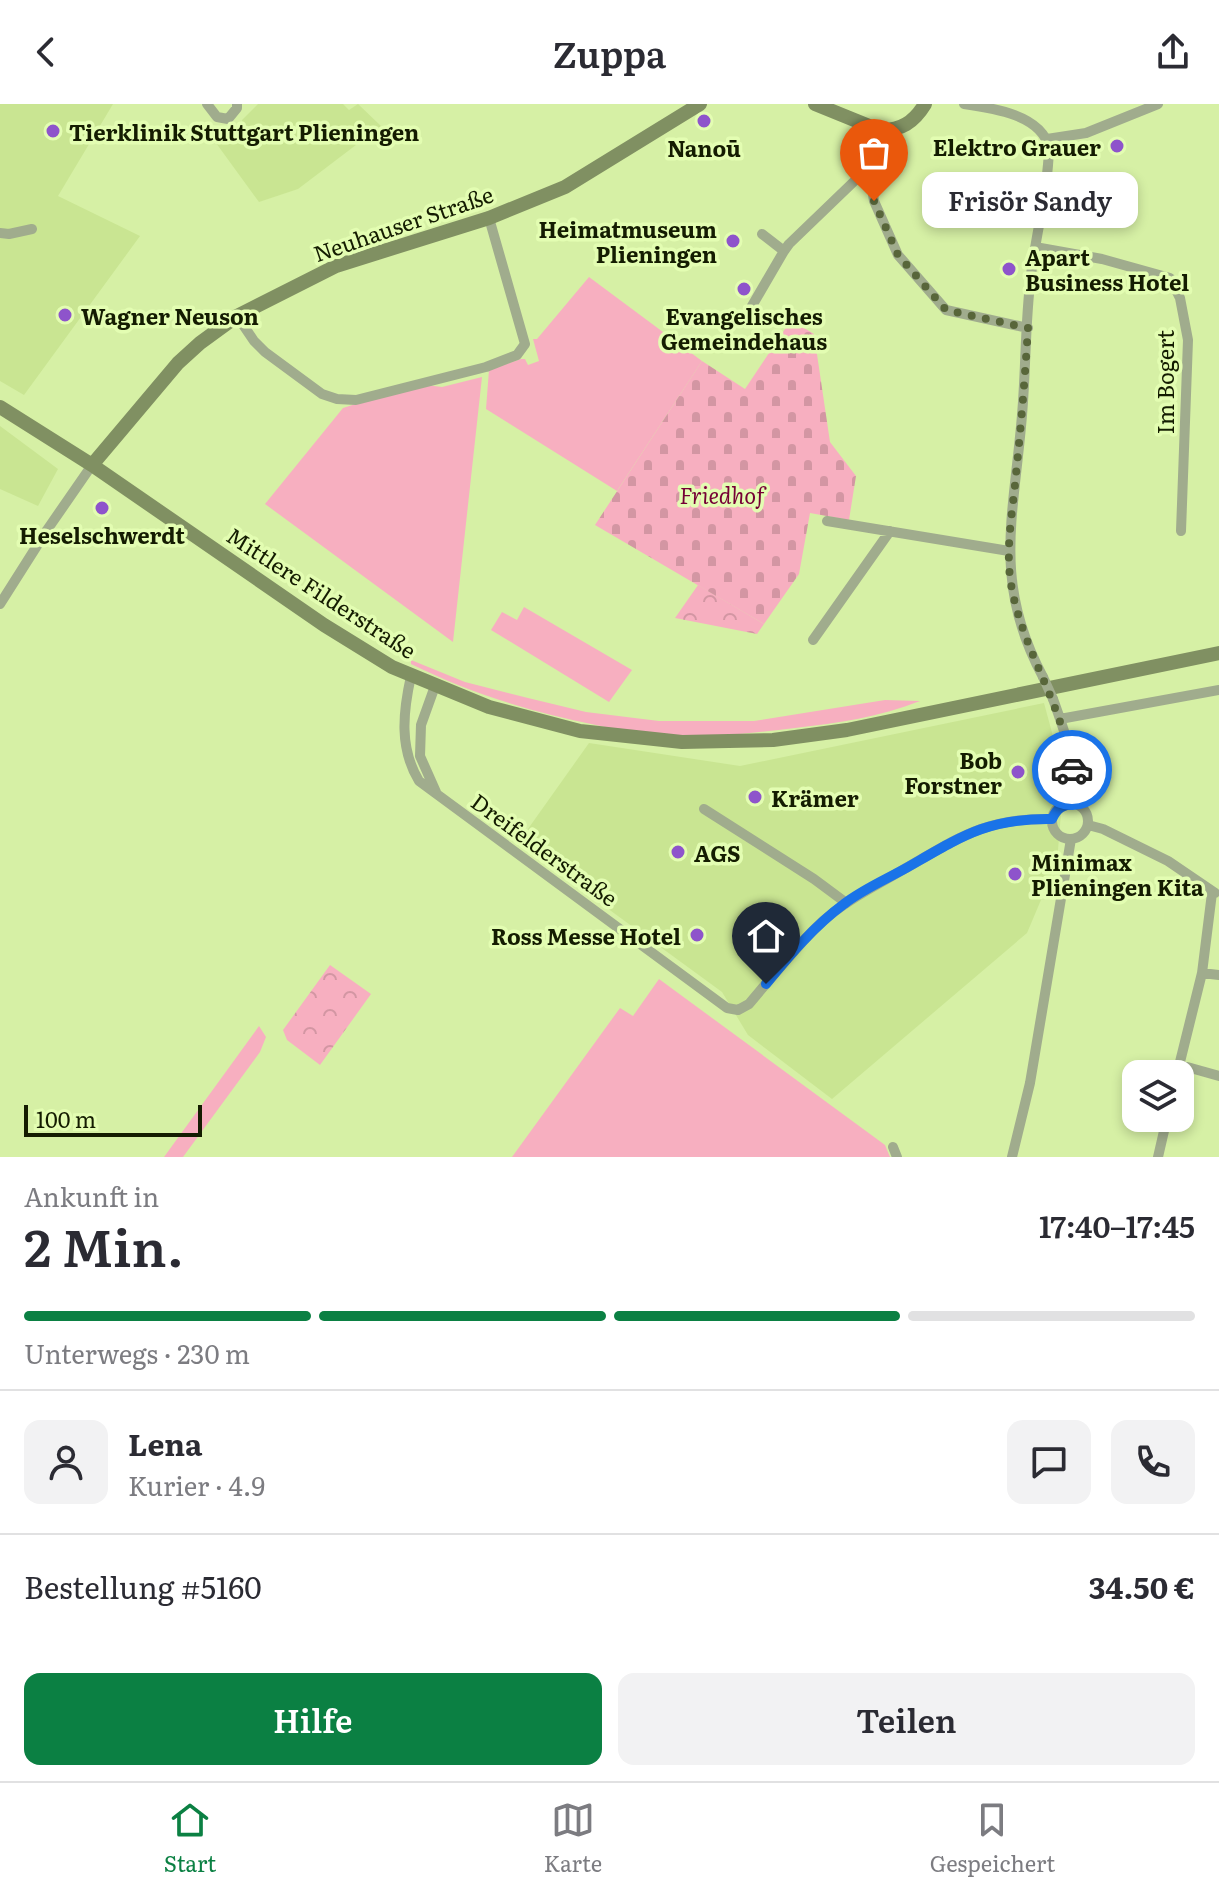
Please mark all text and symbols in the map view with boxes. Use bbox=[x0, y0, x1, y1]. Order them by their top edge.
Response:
text: Zuppa bbox=[553, 26, 666, 79]
icon: back bbox=[24, 30, 68, 74]
icon: share bbox=[1151, 30, 1195, 74]
marker: Nanoū bbox=[695, 112, 713, 130]
place label: Tierklinik Stuttgart Plieningen bbox=[69, 115, 419, 148]
pin bbox=[840, 119, 908, 201]
marker: Tierklinik Stuttgart Plieningen bbox=[44, 122, 62, 140]
place label: Elektro Grauer bbox=[933, 130, 1101, 163]
place label: Nanoū bbox=[667, 131, 741, 164]
icon: bag bbox=[852, 131, 896, 175]
marker: Elektro Grauer bbox=[1108, 137, 1126, 155]
callout: Frisör Sandy bbox=[922, 173, 1138, 229]
street label: Neuhauser Straße bbox=[309, 177, 497, 269]
text: Frisör Sandy bbox=[948, 180, 1112, 219]
place label: Heimatmuseum Plieningen bbox=[538, 212, 717, 270]
marker: Heimatmuseum Plieningen bbox=[724, 232, 742, 250]
place label: Apart Business Hotel bbox=[1025, 240, 1189, 298]
marker: Apart Business Hotel bbox=[1000, 260, 1018, 278]
marker: Evangelisches Gemeindehaus bbox=[735, 280, 753, 298]
place label: Wagner Neuson bbox=[81, 299, 259, 332]
place label: Evangelisches Gemeindehaus bbox=[661, 299, 827, 357]
marker: Wagner Neuson bbox=[56, 306, 74, 324]
street label: Im Bogert bbox=[1148, 330, 1181, 434]
park label: Friedhof bbox=[679, 478, 767, 511]
marker: Heselschwerdt bbox=[93, 499, 111, 517]
place label: Heselschwerdt bbox=[19, 518, 185, 551]
street label: Mittlere Filderstraße bbox=[221, 518, 423, 666]
courier bbox=[1032, 730, 1112, 810]
place label: Bob Forstner bbox=[904, 743, 1002, 801]
icon: car bbox=[1050, 748, 1094, 792]
marker: Bob Forstner bbox=[1009, 763, 1027, 781]
place label: Krämer bbox=[771, 781, 859, 814]
street label: Dreifelderstraße bbox=[465, 785, 625, 913]
marker: Krämer bbox=[746, 788, 764, 806]
place label: AGS bbox=[694, 836, 741, 869]
marker: AGS bbox=[669, 843, 687, 861]
place label: Minimax Plieningen Kita bbox=[1031, 845, 1204, 903]
marker: Minimax Plieningen Kita bbox=[1006, 865, 1024, 883]
pin bbox=[732, 902, 800, 984]
icon: home bbox=[744, 914, 788, 958]
place label: Ross Messe Hotel bbox=[491, 919, 681, 952]
marker: Ross Messe Hotel bbox=[688, 926, 706, 944]
map controls bbox=[1122, 1060, 1194, 1132]
button: layers bbox=[1122, 1060, 1194, 1132]
scale bar bbox=[24, 1101, 202, 1137]
text: 100 m bbox=[36, 1102, 96, 1135]
text: Ankunft in bbox=[24, 1176, 159, 1215]
text: 17:40–17:45 bbox=[1039, 1203, 1195, 1247]
text: 2 Min. bbox=[24, 1206, 184, 1283]
text: Unterwegs · 230 m bbox=[24, 1333, 250, 1372]
button: person bbox=[24, 1420, 108, 1504]
button: chat bbox=[1007, 1420, 1091, 1504]
button: phone bbox=[1111, 1420, 1195, 1504]
text: Lena bbox=[128, 1421, 202, 1465]
text: Kurier · 4.9 bbox=[128, 1465, 265, 1504]
text: Bestellung #5160 bbox=[24, 1564, 262, 1608]
text: 34.50 € bbox=[1089, 1564, 1195, 1608]
button: Hilfe bbox=[24, 1673, 602, 1765]
button: Teilen bbox=[618, 1673, 1195, 1765]
tab: Start bbox=[164, 1798, 216, 1879]
tab: Karte bbox=[544, 1798, 602, 1879]
tab: Gespeichert bbox=[930, 1798, 1055, 1879]

